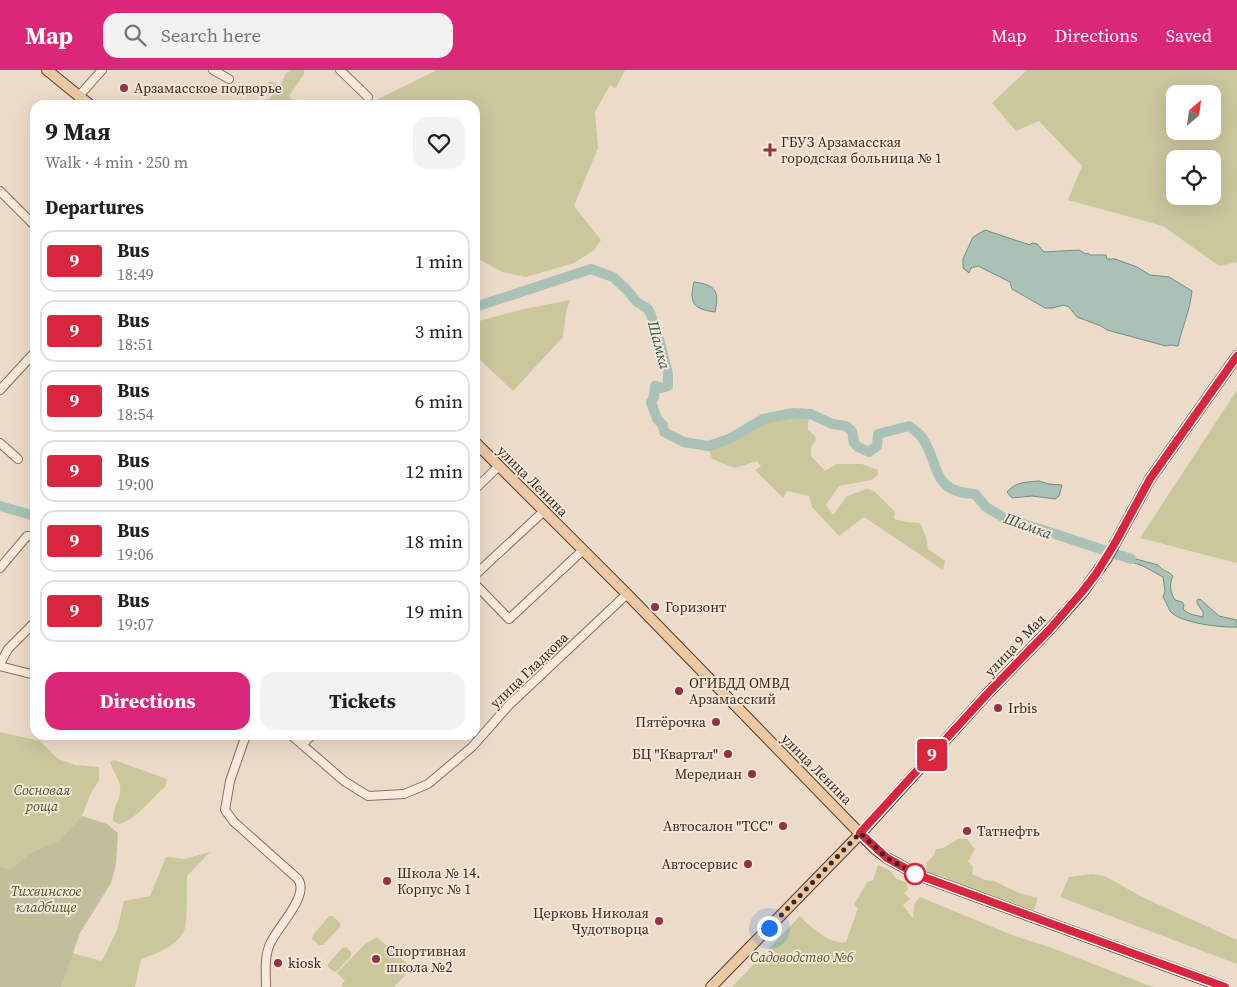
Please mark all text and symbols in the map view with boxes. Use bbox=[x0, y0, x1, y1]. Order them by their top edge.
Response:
search box bbox=[103, 13, 453, 58]
text: Map bbox=[25, 19, 73, 52]
icon: search bbox=[121, 21, 149, 49]
text: Search here bbox=[161, 22, 261, 48]
text: Map bbox=[991, 23, 1027, 48]
text: Directions bbox=[1055, 23, 1138, 48]
text: Saved bbox=[1166, 23, 1212, 48]
place label: Арзамасское подворье bbox=[134, 78, 282, 98]
marker: Арзамасское подворье bbox=[118, 82, 130, 94]
north arrow bbox=[1166, 85, 1221, 140]
map controls bbox=[1166, 85, 1221, 205]
text: 9 Мая bbox=[45, 115, 111, 148]
button: heart bbox=[413, 117, 465, 169]
place label: ГБУЗ Арзамасская городская больница № 1 bbox=[781, 132, 942, 168]
marker: ГБУЗ Арзамасская городская больница № 1 bbox=[763, 143, 777, 157]
button: locate bbox=[1166, 150, 1221, 205]
text: Walk · 4 min · 250 m bbox=[45, 151, 188, 173]
text: Departures bbox=[45, 194, 144, 220]
text: Bus bbox=[117, 237, 149, 263]
text: 9 bbox=[70, 248, 79, 273]
text: 1 min bbox=[415, 248, 463, 274]
text: 18:49 bbox=[117, 263, 154, 285]
text: Bus bbox=[117, 307, 149, 333]
water label: Шамка bbox=[643, 317, 676, 372]
text: 9 bbox=[70, 318, 79, 343]
text: 3 min bbox=[415, 318, 463, 344]
text: 18:51 bbox=[117, 333, 154, 355]
text: Bus bbox=[117, 377, 149, 403]
text: 9 bbox=[70, 388, 79, 413]
text: 6 min bbox=[415, 388, 463, 414]
text: 18:54 bbox=[117, 403, 154, 425]
street label: улица Ленина bbox=[493, 441, 574, 522]
text: Bus bbox=[117, 447, 149, 473]
text: 9 bbox=[70, 458, 79, 483]
text: 12 min bbox=[405, 458, 463, 484]
text: 19:00 bbox=[117, 473, 154, 495]
water label: Шамка bbox=[1000, 507, 1055, 544]
text: Bus bbox=[117, 517, 149, 543]
text: 9 bbox=[70, 528, 79, 553]
text: 18 min bbox=[405, 528, 463, 554]
text: 19:06 bbox=[117, 543, 154, 565]
text: Bus bbox=[117, 587, 149, 613]
place label: Горизонт bbox=[665, 597, 727, 617]
text: 9 bbox=[70, 598, 79, 623]
text: 19 min bbox=[405, 598, 463, 624]
marker: Горизонт bbox=[649, 601, 661, 613]
street label: улица 9 Мая bbox=[980, 609, 1050, 681]
text: 19:07 bbox=[117, 613, 154, 635]
street label: улица Гладкова bbox=[485, 627, 573, 713]
button: Directions bbox=[45, 672, 250, 730]
button: Tickets bbox=[260, 672, 465, 730]
place label: ОГИБДД ОМВД Арзамасский bbox=[689, 673, 790, 709]
marker: ОГИБДД ОМВД Арзамасский bbox=[673, 685, 685, 697]
place label: Irbis bbox=[1008, 698, 1037, 718]
marker: Irbis bbox=[992, 702, 1004, 714]
place label: Пятёрочка bbox=[635, 712, 707, 732]
marker: Пятёрочка bbox=[710, 716, 722, 728]
street label: улица Ленина bbox=[777, 729, 858, 810]
line badge: 9 bbox=[916, 739, 948, 771]
text: 9 bbox=[927, 742, 937, 767]
place label: БЦ "Квартал" bbox=[632, 744, 718, 764]
marker: БЦ "Квартал" bbox=[722, 748, 734, 760]
place label: Мередиан bbox=[675, 764, 742, 784]
marker: Мередиан bbox=[746, 768, 758, 780]
park label: Сосновая роща bbox=[14, 780, 70, 816]
place label: Автосалон "ТСС" bbox=[663, 816, 773, 836]
marker: Автосалон "ТСС" bbox=[777, 820, 789, 832]
place label: Татнефть bbox=[977, 821, 1040, 841]
marker: Татнефть bbox=[961, 825, 973, 837]
place label: Автосервис bbox=[661, 854, 738, 874]
marker: Автосервис bbox=[742, 858, 754, 870]
place label: Школа № 14. Корпус № 1 bbox=[397, 863, 481, 899]
unlabelled marker bbox=[904, 863, 926, 885]
marker: Школа № 14. Корпус № 1 bbox=[381, 875, 393, 887]
park label: Тихвинское кладбище bbox=[11, 881, 82, 917]
place label: Церковь Николая Чудотворца bbox=[533, 903, 650, 939]
marker: Церковь Николая Чудотворца bbox=[653, 915, 665, 927]
your location bbox=[757, 916, 782, 941]
place label: Спортивная школа №2 bbox=[386, 941, 466, 977]
park label: Садоводство №6 bbox=[750, 947, 855, 967]
place label: kiosk bbox=[288, 953, 321, 973]
marker: Спортивная школа №2 bbox=[370, 953, 382, 965]
marker: kiosk bbox=[272, 957, 284, 969]

